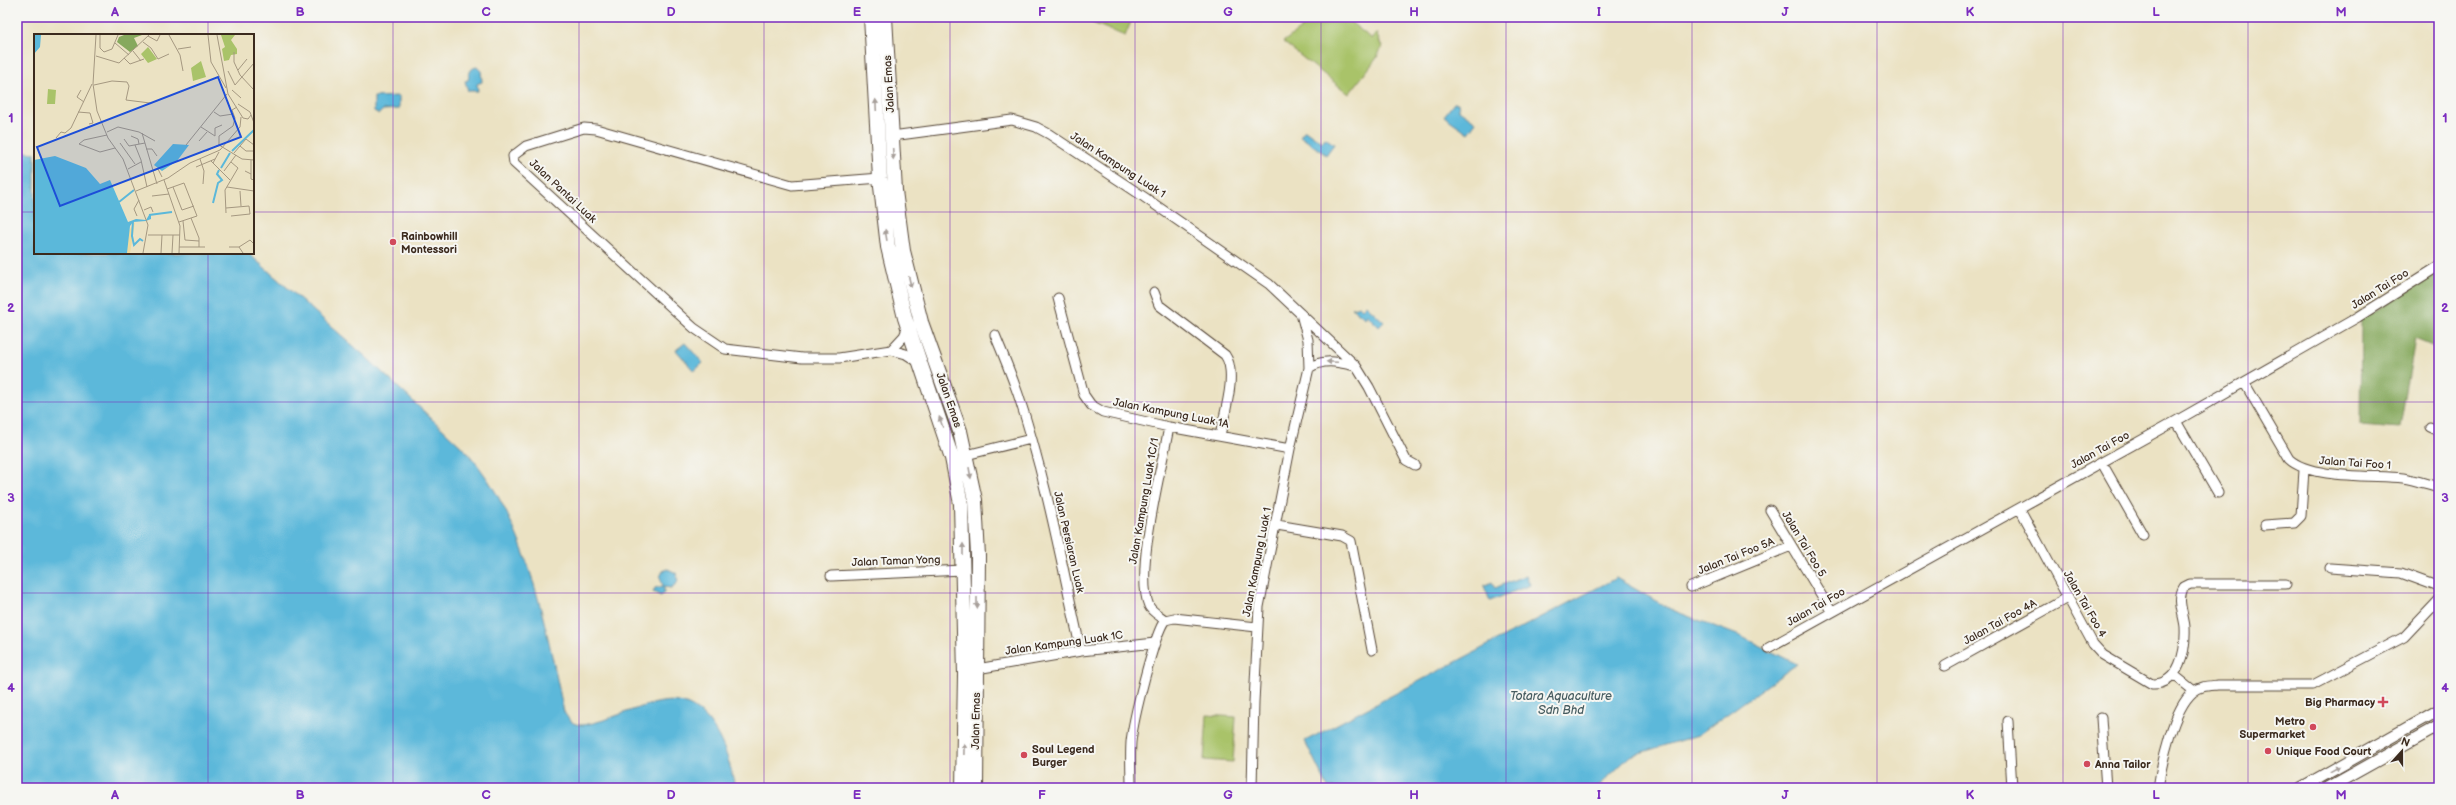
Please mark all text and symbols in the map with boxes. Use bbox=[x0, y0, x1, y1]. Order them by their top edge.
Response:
text: A bbox=[110, 4, 119, 20]
text: B bbox=[295, 4, 305, 20]
text: C bbox=[481, 4, 491, 20]
text: D bbox=[666, 4, 676, 20]
text: E bbox=[853, 4, 862, 20]
text: F bbox=[1038, 4, 1046, 20]
text: G bbox=[1223, 4, 1233, 20]
text: H bbox=[1409, 4, 1419, 20]
text: I bbox=[1597, 4, 1601, 20]
text: J bbox=[1781, 4, 1789, 20]
text: K bbox=[1966, 4, 1975, 20]
text: L bbox=[2152, 4, 2160, 20]
text: M bbox=[2335, 4, 2347, 20]
inset map bbox=[34, 34, 254, 254]
street label: Jalan Emas bbox=[881, 54, 897, 113]
one-way arrow bbox=[873, 98, 879, 111]
text: 1 bbox=[8, 110, 14, 126]
text: 1 bbox=[2442, 110, 2448, 126]
street label: Jalan Kampung Luak 1 bbox=[1068, 129, 1168, 201]
one-way arrow bbox=[890, 148, 896, 161]
street label: Jalan Pantai Luak bbox=[527, 156, 600, 226]
one-way arrow bbox=[883, 229, 889, 241]
place label: Rainbowhill Montessori bbox=[401, 230, 458, 256]
marker: Rainbowhill Montessori bbox=[388, 237, 398, 247]
street label: Jalan Tai Foo bbox=[2349, 266, 2411, 312]
one-way arrow bbox=[908, 276, 914, 289]
text: 2 bbox=[7, 300, 15, 316]
text: 2 bbox=[2441, 300, 2449, 316]
one-way arrow bbox=[1326, 358, 1338, 365]
street label: Jalan Emas bbox=[933, 371, 965, 430]
street label: Jalan Kampung Luak 1A bbox=[1112, 395, 1230, 431]
one-way arrow bbox=[938, 415, 944, 427]
street label: Jalan Tai Foo bbox=[2068, 429, 2132, 471]
street label: Jalan Kampung Luak 1C/1 bbox=[1126, 437, 1162, 565]
street label: Jalan Tai Foo 1 bbox=[2318, 454, 2392, 472]
one-way arrow bbox=[967, 467, 973, 479]
text: 3 bbox=[7, 490, 15, 506]
street label: Jalan Persiaran Luak bbox=[1051, 490, 1087, 595]
text: 3 bbox=[2441, 490, 2449, 506]
street label: Jalan Kampung Luak 1 bbox=[1240, 506, 1274, 618]
street label: Jalan Tai Foo 5 bbox=[1779, 509, 1829, 579]
street label: Jalan Tai Foo 5A bbox=[1696, 535, 1776, 577]
one-way arrow bbox=[960, 542, 966, 555]
street label: Jalan Taman Yong bbox=[851, 553, 941, 569]
street label: Jalan Tai Foo 4 bbox=[2061, 568, 2109, 640]
street label: Jalan Tai Foo bbox=[1785, 585, 1847, 629]
street label: Jalan Tai Foo 4A bbox=[1961, 596, 2039, 647]
one-way arrow bbox=[974, 597, 980, 610]
street label: Jalan Kampung Luak 1C bbox=[1004, 628, 1124, 658]
text: 4 bbox=[7, 680, 15, 696]
text: 4 bbox=[2441, 680, 2449, 696]
water label: Totara Aquaculture Sdn Bhd bbox=[1510, 689, 1612, 718]
street label: Jalan Emas bbox=[969, 692, 983, 750]
place label: Big Pharmacy bbox=[2305, 696, 2375, 709]
marker: Big Pharmacy bbox=[2378, 697, 2388, 707]
place label: Metro Supermarket bbox=[2239, 715, 2305, 741]
marker: Metro Supermarket bbox=[2308, 722, 2318, 732]
north arrow bbox=[2382, 731, 2422, 771]
text: N bbox=[2399, 735, 2412, 750]
one-way arrow bbox=[961, 742, 967, 755]
place label: Soul Legend Burger bbox=[1032, 743, 1094, 769]
place label: Unique Food Court bbox=[2276, 745, 2372, 758]
marker: Unique Food Court bbox=[2263, 746, 2273, 756]
marker: Soul Legend Burger bbox=[1019, 750, 1029, 760]
place label: Anna Tailor bbox=[2094, 758, 2151, 771]
marker: Anna Tailor bbox=[2082, 759, 2092, 769]
one-way arrow bbox=[2329, 766, 2341, 773]
text: A bbox=[110, 787, 119, 803]
text: B bbox=[295, 787, 305, 803]
text: C bbox=[481, 787, 491, 803]
text: D bbox=[666, 787, 676, 803]
text: E bbox=[853, 787, 862, 803]
text: F bbox=[1038, 787, 1046, 803]
text: G bbox=[1223, 787, 1233, 803]
text: H bbox=[1409, 787, 1419, 803]
text: I bbox=[1597, 787, 1601, 803]
text: J bbox=[1781, 787, 1789, 803]
text: K bbox=[1966, 787, 1975, 803]
text: L bbox=[2152, 787, 2160, 803]
text: M bbox=[2335, 787, 2347, 803]

